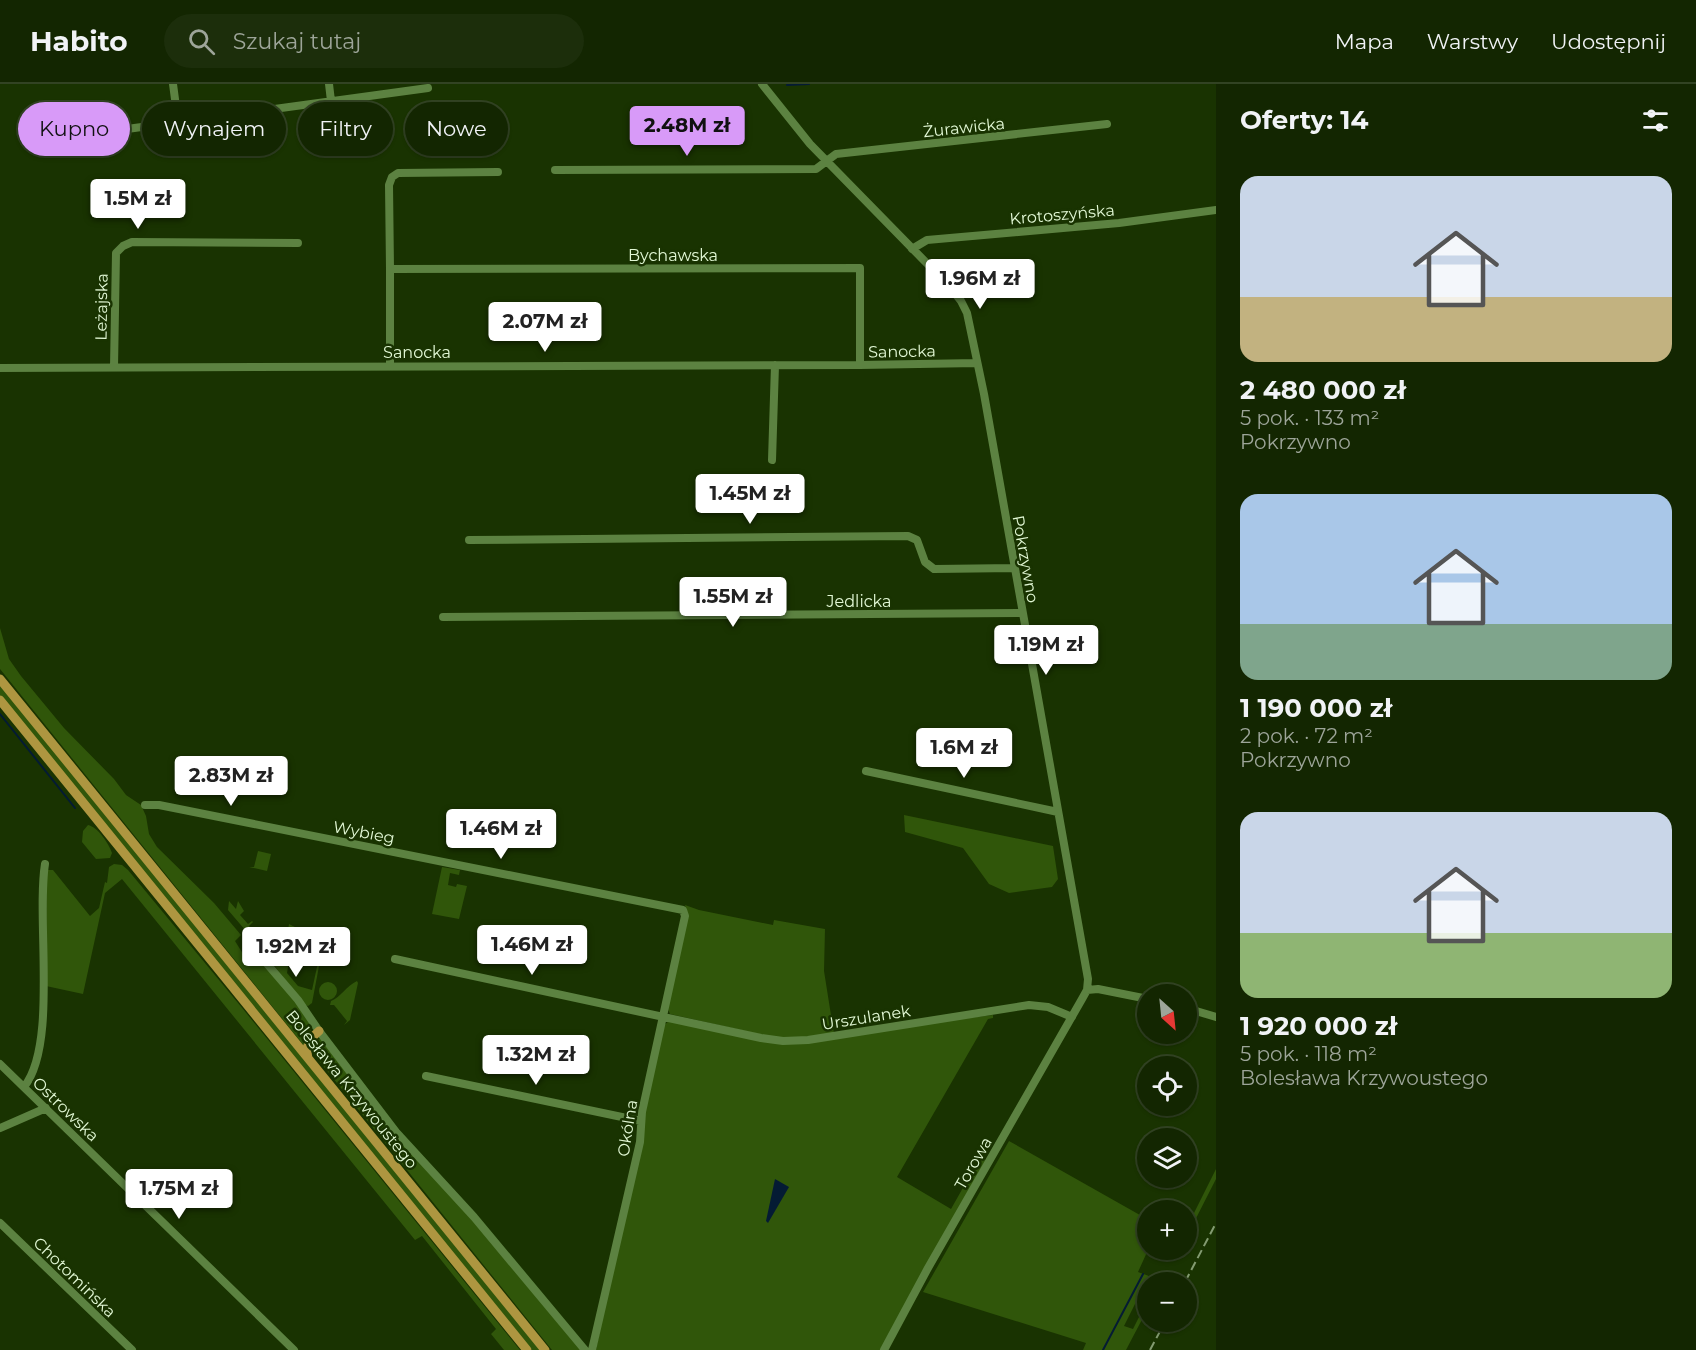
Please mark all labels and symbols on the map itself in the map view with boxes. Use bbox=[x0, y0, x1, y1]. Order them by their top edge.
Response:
pin: 2.48M zł bbox=[625, 106, 749, 157]
street label: Żurawicka bbox=[922, 114, 1006, 141]
pin: 1.5M zł bbox=[83, 179, 193, 230]
street label: Krotoszyńska bbox=[1009, 200, 1115, 229]
street label: Bychawska bbox=[628, 246, 718, 265]
pin: 1.96M zł bbox=[918, 259, 1042, 310]
street label: Leżajska bbox=[91, 273, 112, 341]
pin: 2.07M zł bbox=[483, 302, 607, 353]
street label: Sanocka bbox=[868, 341, 936, 362]
street label: Sanocka bbox=[383, 343, 451, 362]
pin: 1.45M zł bbox=[688, 474, 812, 525]
street label: Pokrzywno bbox=[1008, 514, 1043, 604]
pin: 1.55M zł bbox=[671, 577, 795, 628]
street label: Jedlicka bbox=[826, 592, 891, 611]
pin: 1.19M zł bbox=[984, 625, 1108, 676]
pin: 1.6M zł bbox=[909, 728, 1019, 779]
pin: 2.83M zł bbox=[169, 756, 293, 807]
pin: 1.46M zł bbox=[439, 809, 563, 860]
street label: Wybieg bbox=[332, 817, 396, 848]
pin: 1.46M zł bbox=[470, 925, 594, 976]
pin: 1.92M zł bbox=[234, 927, 358, 978]
north arrow bbox=[1137, 984, 1197, 1044]
street label: Urszulanek bbox=[820, 1001, 912, 1034]
street label: Bolesława Krzywoustego bbox=[282, 1006, 421, 1172]
pin: 1.32M zł bbox=[474, 1035, 598, 1086]
street label: Ostrowska bbox=[29, 1073, 103, 1145]
street label: Okólna bbox=[614, 1098, 641, 1158]
street label: Torowa bbox=[951, 1134, 996, 1193]
pin: 1.75M zł bbox=[117, 1169, 241, 1220]
street label: Chotomińska bbox=[30, 1233, 120, 1321]

